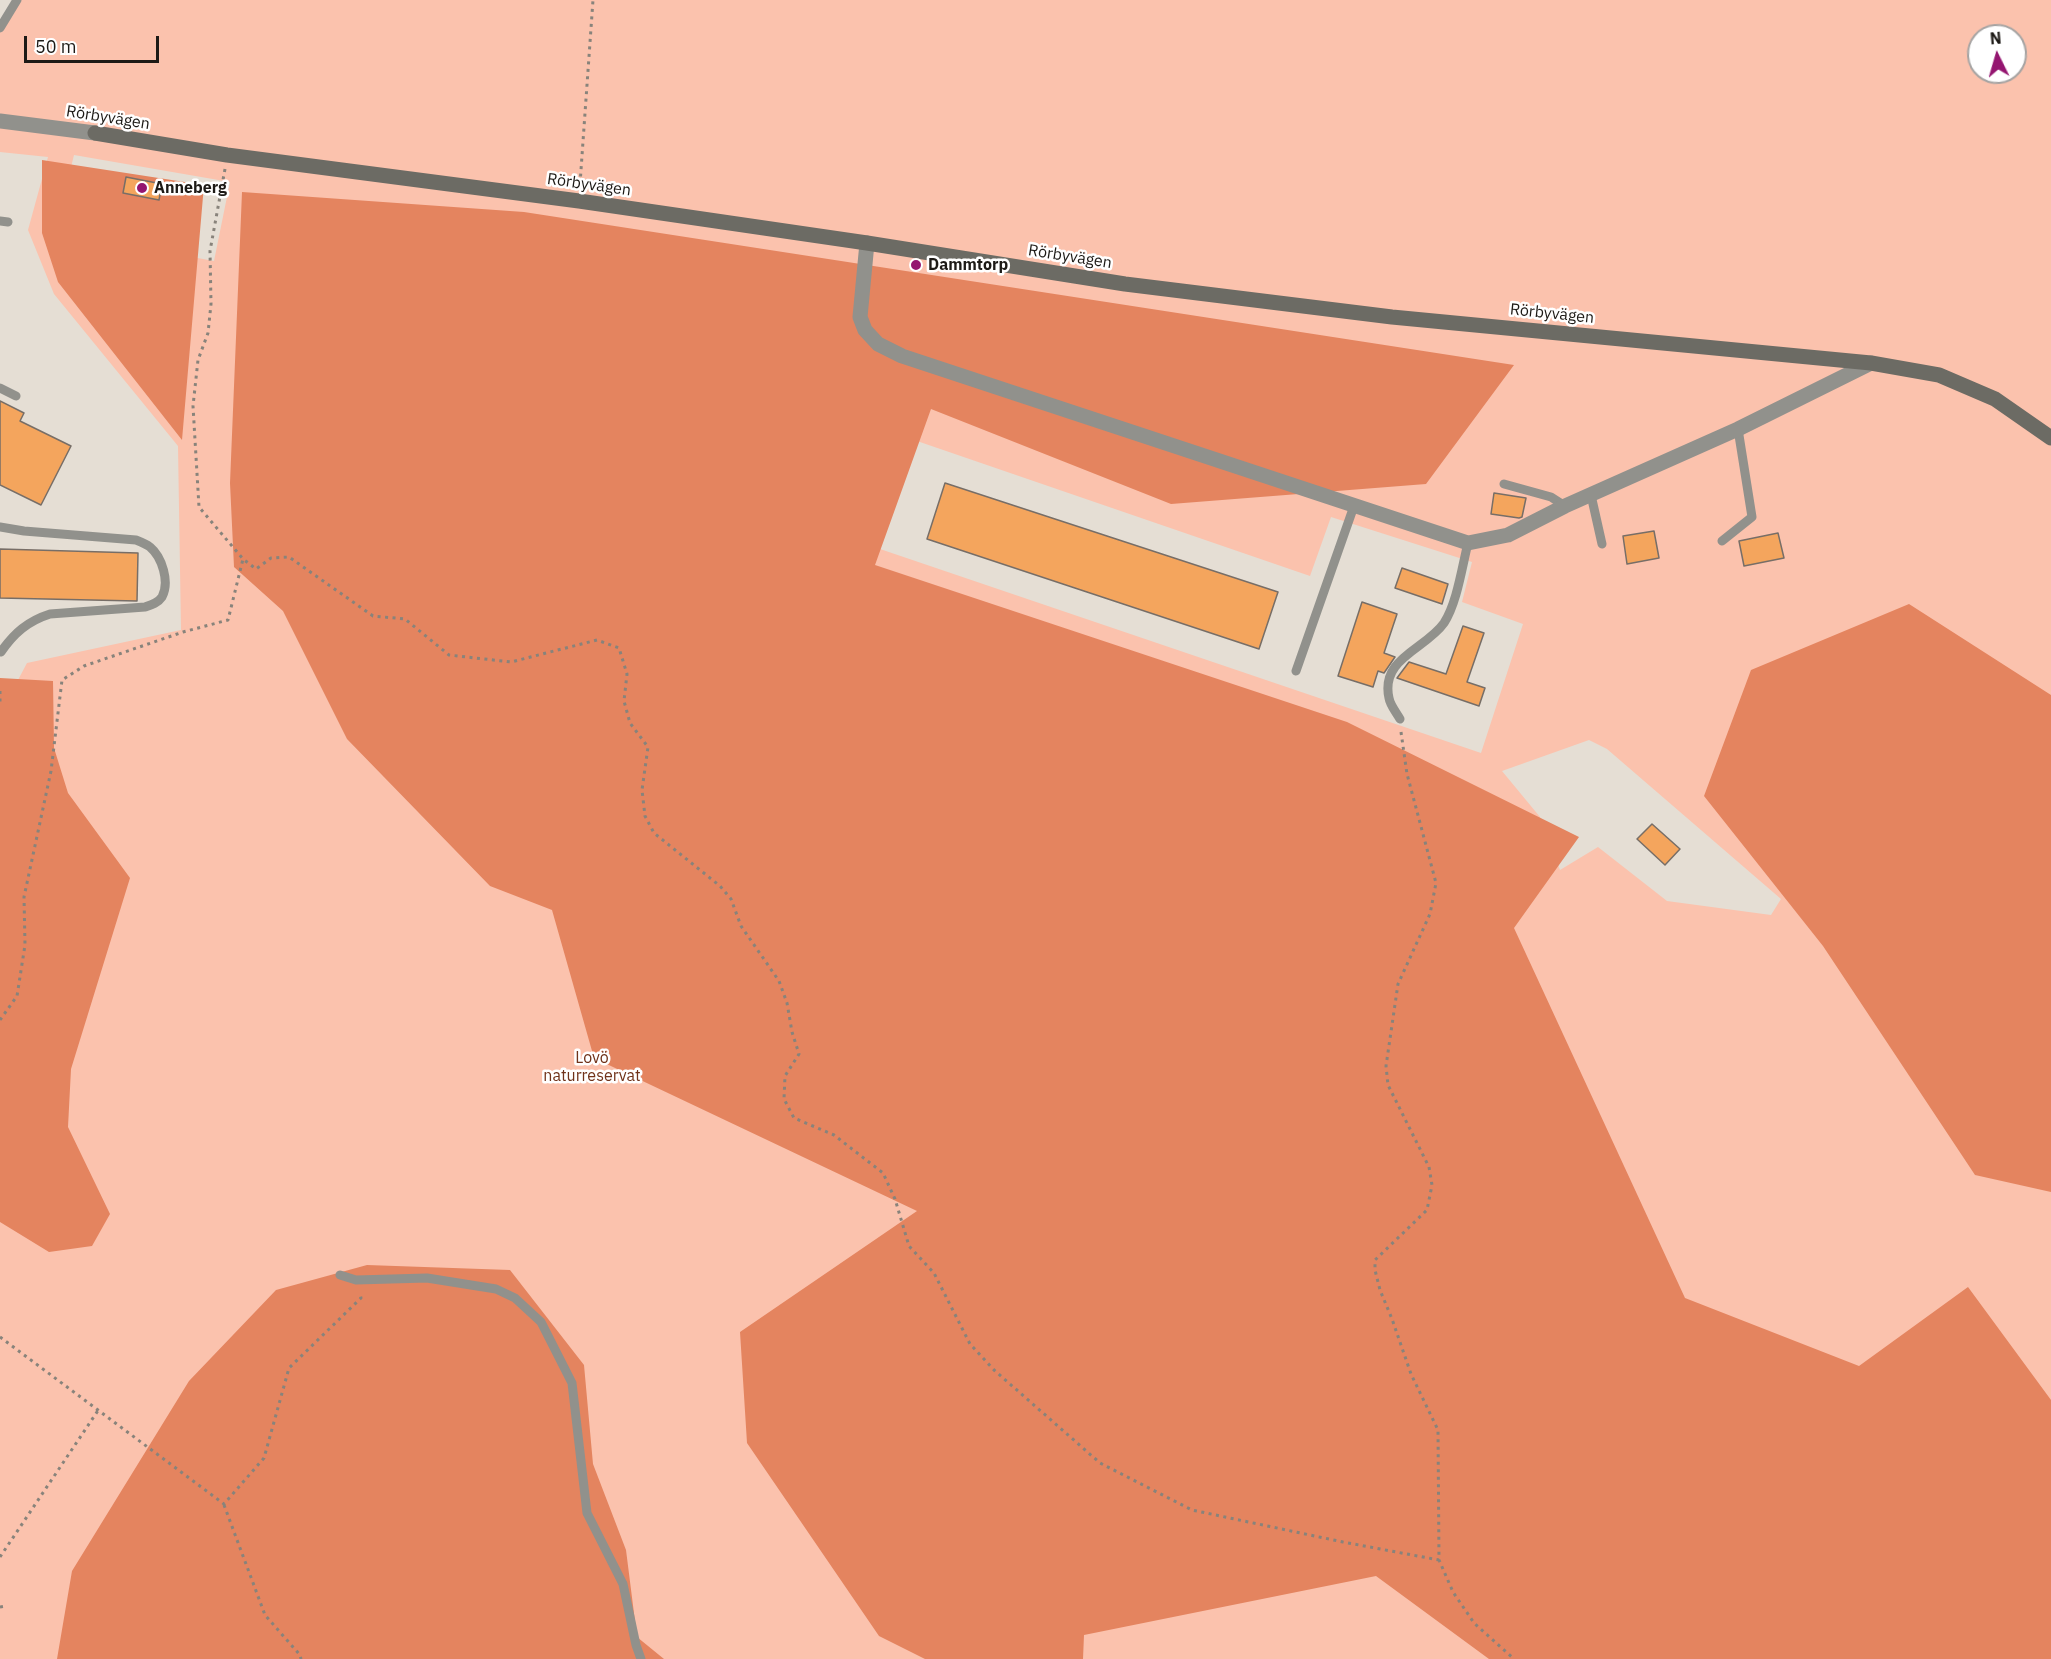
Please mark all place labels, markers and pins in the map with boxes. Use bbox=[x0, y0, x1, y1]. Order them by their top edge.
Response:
place label: Anneberg bbox=[154, 178, 227, 198]
marker: Anneberg bbox=[135, 181, 149, 195]
place label: Dammtorp bbox=[928, 255, 1008, 275]
marker: Dammtorp bbox=[909, 258, 923, 272]

